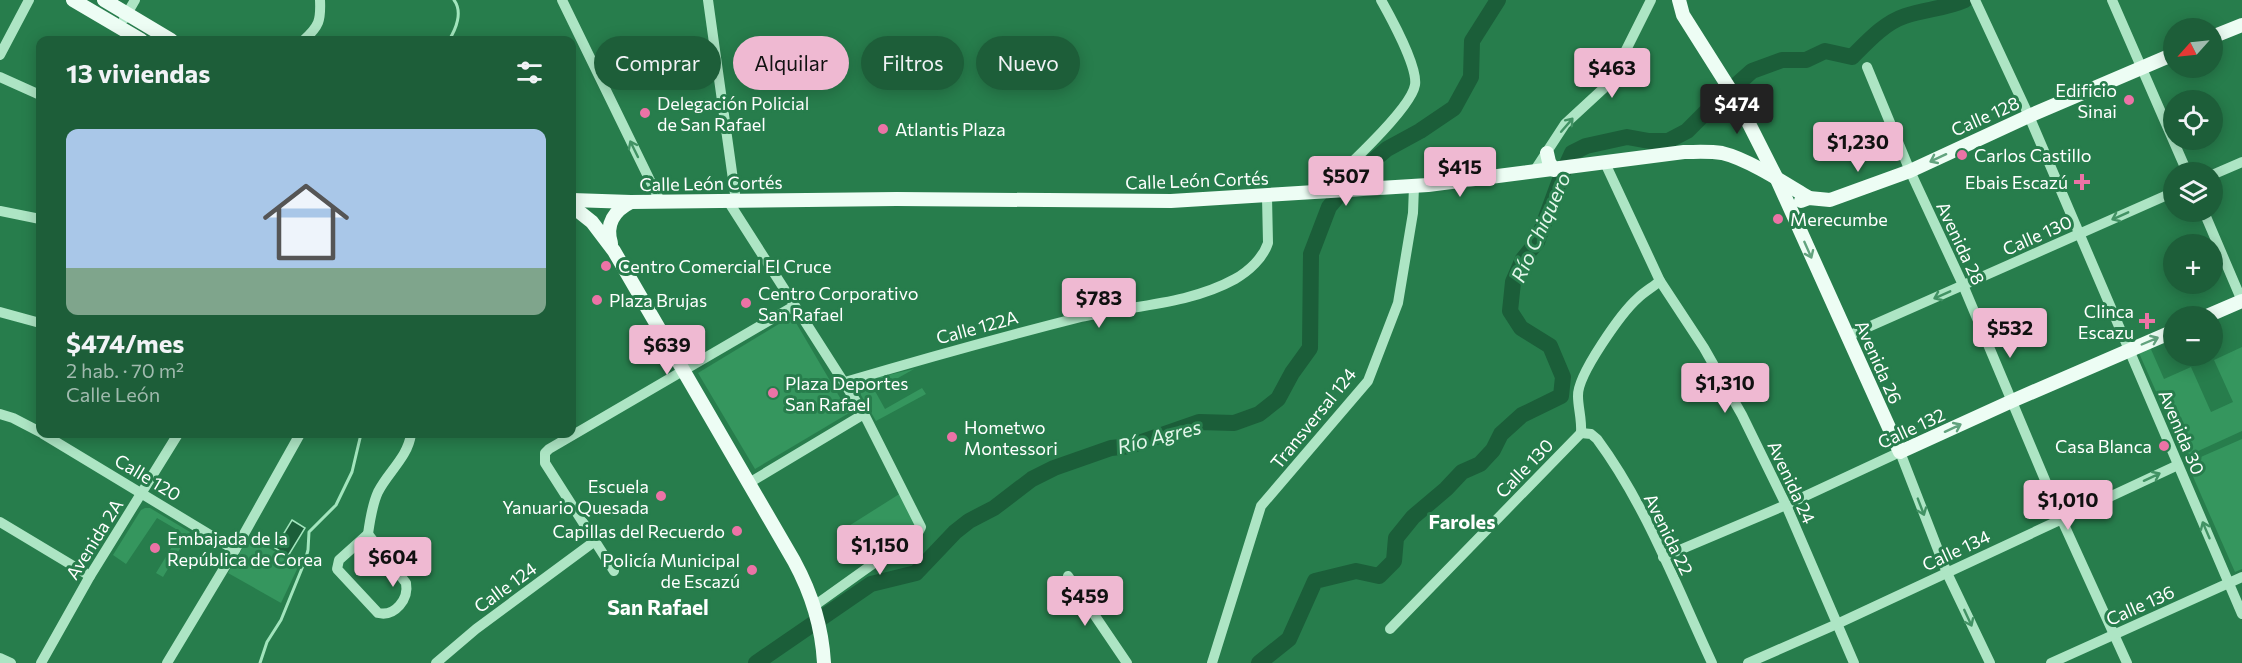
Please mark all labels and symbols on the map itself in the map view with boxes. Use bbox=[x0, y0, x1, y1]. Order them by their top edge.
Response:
north arrow bbox=[2163, 18, 2223, 78]
pin: $463 bbox=[1576, 48, 1648, 99]
place label: Edificio Sinai bbox=[2055, 79, 2117, 122]
pin: $474 bbox=[1701, 84, 1773, 135]
street label: Calle 128 bbox=[1947, 91, 2023, 141]
place label: Delegación Policial de San Rafael bbox=[657, 92, 809, 135]
marker: Edificio Sinai bbox=[2122, 93, 2136, 107]
marker: Delegación Policial de San Rafael bbox=[638, 106, 652, 120]
place label: Atlantis Plaza bbox=[895, 118, 1006, 140]
one-way arrow bbox=[1560, 118, 1574, 133]
marker: Atlantis Plaza bbox=[876, 122, 890, 136]
pin: $1,230 bbox=[1809, 122, 1907, 173]
one-way arrow bbox=[628, 140, 640, 158]
place label: Carlos Castillo bbox=[1974, 144, 2092, 166]
pin: $415 bbox=[1424, 147, 1496, 198]
marker: Carlos Castillo bbox=[1955, 148, 1969, 162]
one-way arrow bbox=[1929, 153, 1947, 164]
pin: $507 bbox=[1310, 156, 1382, 207]
street label: Calle León Cortés bbox=[1125, 167, 1269, 193]
water label: Río Chiquero bbox=[1505, 168, 1575, 286]
street label: Calle León Cortés bbox=[639, 171, 783, 195]
place label: Ebais Escazú bbox=[1965, 171, 2068, 193]
marker: Ebais Escazú bbox=[2073, 173, 2091, 191]
street label: Avenida 28 bbox=[1932, 198, 1990, 288]
place label: Merecumbe bbox=[1790, 208, 1888, 230]
street label: Calle 130 bbox=[1999, 210, 2075, 260]
one-way arrow bbox=[2112, 211, 2130, 223]
marker: Merecumbe bbox=[1771, 212, 1785, 226]
one-way arrow bbox=[1802, 240, 1814, 258]
place label: Centro Comercial El Cruce bbox=[618, 255, 831, 277]
marker: Centro Comercial El Cruce bbox=[599, 259, 613, 273]
pin: $783 bbox=[1063, 278, 1135, 329]
place label: Centro Corporativo San Rafael bbox=[758, 282, 918, 325]
place label: Plaza Brujas bbox=[609, 289, 707, 311]
one-way arrow bbox=[1933, 289, 1951, 301]
marker: Plaza Brujas bbox=[590, 293, 604, 307]
marker: Centro Corporativo San Rafael bbox=[739, 296, 753, 310]
place label: Clinca Escazu bbox=[2078, 300, 2134, 343]
street label: Calle 122A bbox=[934, 306, 1020, 348]
pin: $532 bbox=[1974, 308, 2046, 359]
marker: Clinca Escazu bbox=[2138, 312, 2156, 330]
street label: Avenida 26 bbox=[1851, 317, 1907, 407]
pin: $639 bbox=[631, 325, 703, 376]
one-way arrow bbox=[2141, 335, 2159, 346]
street label: Transversal 124 bbox=[1265, 363, 1361, 473]
pin: $1,310 bbox=[1676, 363, 1774, 414]
place label: Plaza Deportes San Rafael bbox=[785, 372, 908, 415]
marker: Plaza Deportes San Rafael bbox=[766, 386, 780, 400]
street label: Avenida 30 bbox=[2154, 386, 2210, 478]
street label: Calle 132 bbox=[1874, 403, 1948, 453]
water label: Río Agres bbox=[1114, 414, 1204, 458]
place label: Hometwo Montessori bbox=[964, 416, 1058, 459]
one-way arrow bbox=[1943, 422, 1961, 433]
marker: Hometwo Montessori bbox=[945, 430, 959, 444]
street label: Calle 130 bbox=[1491, 434, 1557, 502]
place label: Casa Blanca bbox=[2055, 435, 2152, 457]
street label: Avenida 24 bbox=[1763, 437, 1821, 527]
marker: Casa Blanca bbox=[2157, 439, 2171, 453]
street label: Calle 120 bbox=[111, 449, 185, 505]
one-way arrow bbox=[2142, 470, 2160, 482]
place label: Escuela Yanuario Quesada bbox=[502, 475, 649, 518]
pin: $1,010 bbox=[2019, 480, 2117, 531]
marker: Escuela Yanuario Quesada bbox=[654, 489, 668, 503]
street label: Avenida 22 bbox=[1640, 489, 1698, 579]
street label: Avenida 2A bbox=[61, 495, 127, 583]
one-way arrow bbox=[1916, 497, 1927, 516]
district label: Faroles bbox=[1429, 509, 1495, 533]
place label: Capillas del Recuerdo bbox=[552, 520, 725, 542]
one-way arrow bbox=[2200, 521, 2211, 539]
marker: Capillas del Recuerdo bbox=[730, 524, 744, 538]
pin: $1,150 bbox=[831, 525, 929, 576]
street label: Calle 134 bbox=[1918, 525, 1994, 575]
place label: Embajada de la República de Corea bbox=[167, 527, 323, 570]
pin: $604 bbox=[357, 537, 429, 588]
marker: Embajada de la República de Corea bbox=[148, 541, 162, 555]
place label: Policía Municipal de Escazú bbox=[602, 549, 740, 592]
street label: Calle 124 bbox=[469, 557, 541, 617]
marker: Policía Municipal de Escazú bbox=[745, 563, 759, 577]
pin: $459 bbox=[1049, 576, 1121, 627]
street label: Calle 136 bbox=[2102, 580, 2178, 630]
district label: San Rafael bbox=[607, 594, 709, 619]
one-way arrow bbox=[1963, 608, 1975, 626]

